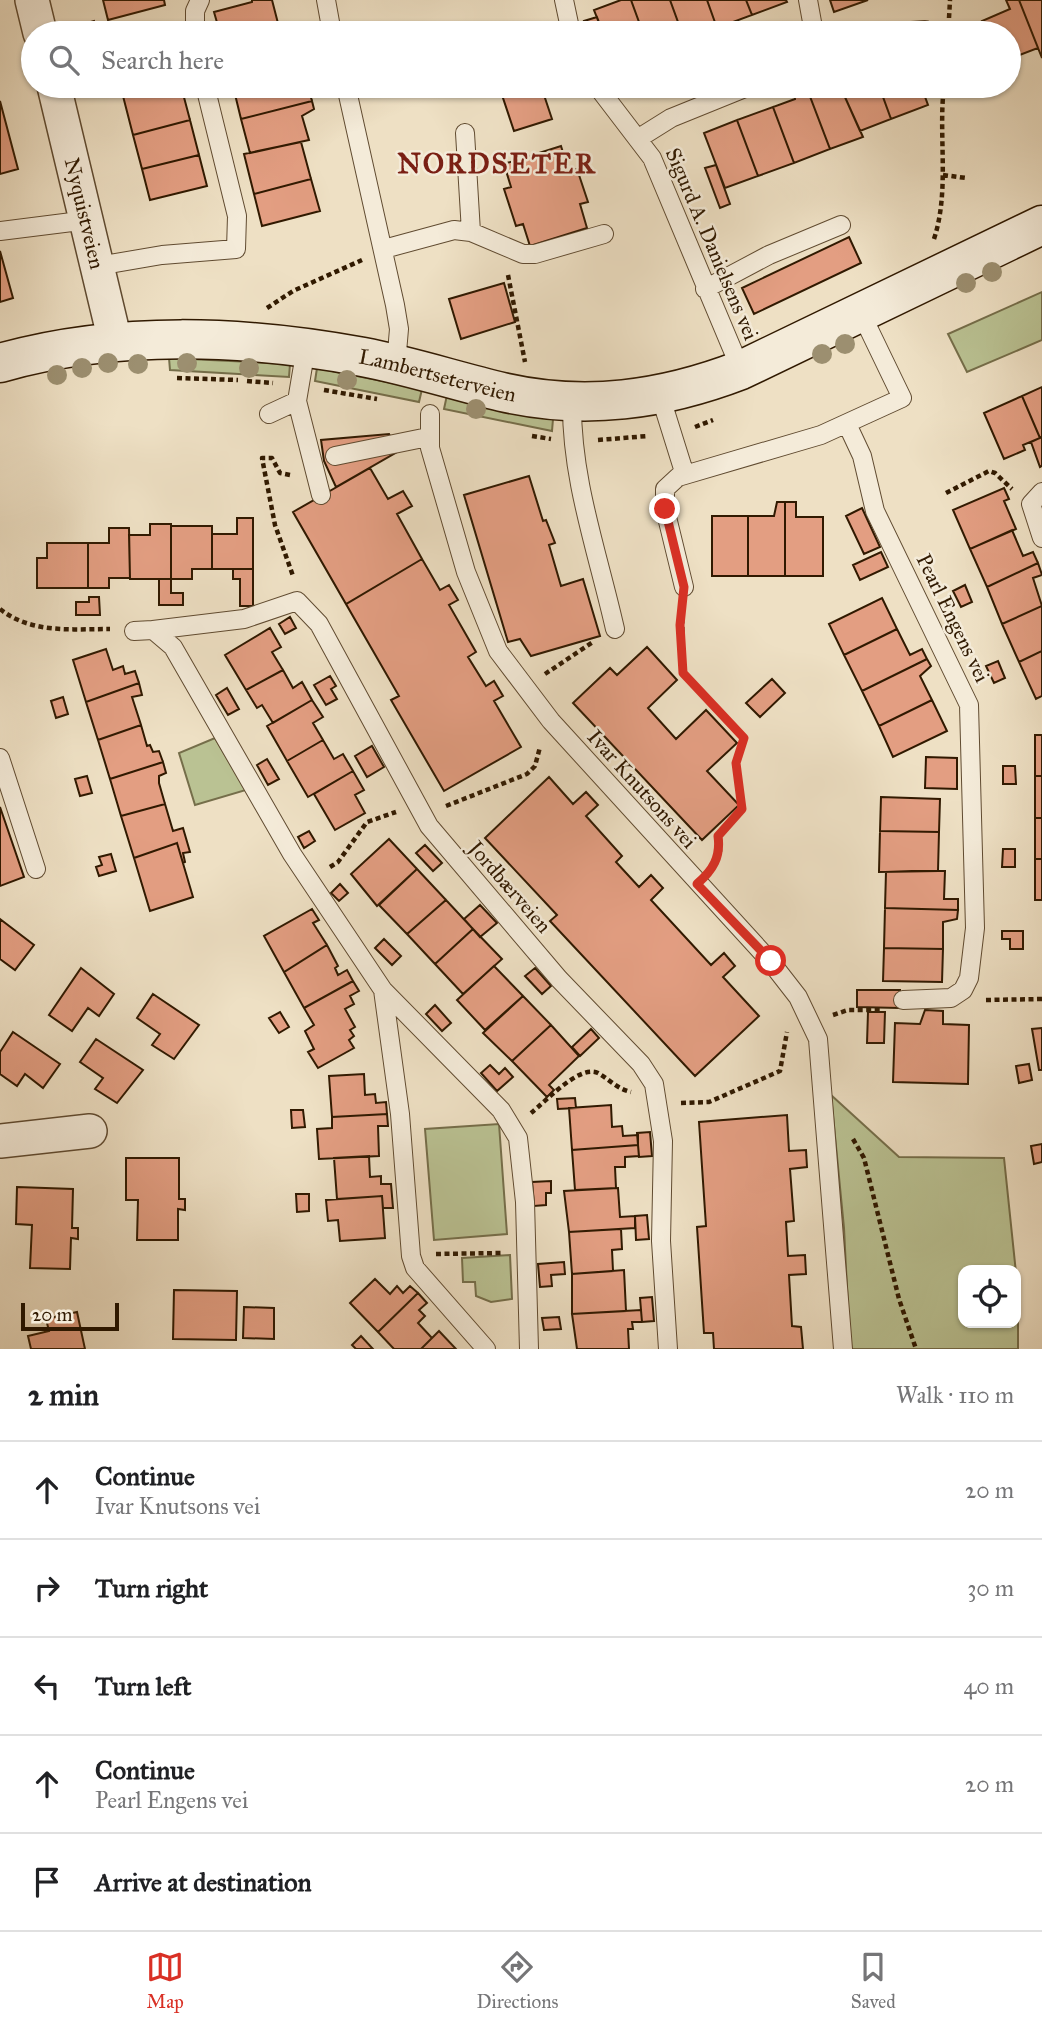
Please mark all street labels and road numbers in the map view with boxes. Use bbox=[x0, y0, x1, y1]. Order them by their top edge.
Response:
street label: Sigurd A. Danielsens vei bbox=[660, 144, 764, 344]
street label: Nyquistveien bbox=[59, 155, 110, 272]
street label: Lambertseterveien bbox=[357, 343, 519, 408]
street label: Pearl Engens vei bbox=[911, 549, 995, 687]
street label: Ivar Knutsons vei bbox=[582, 724, 702, 854]
street label: Jordbærveien bbox=[462, 834, 557, 938]

